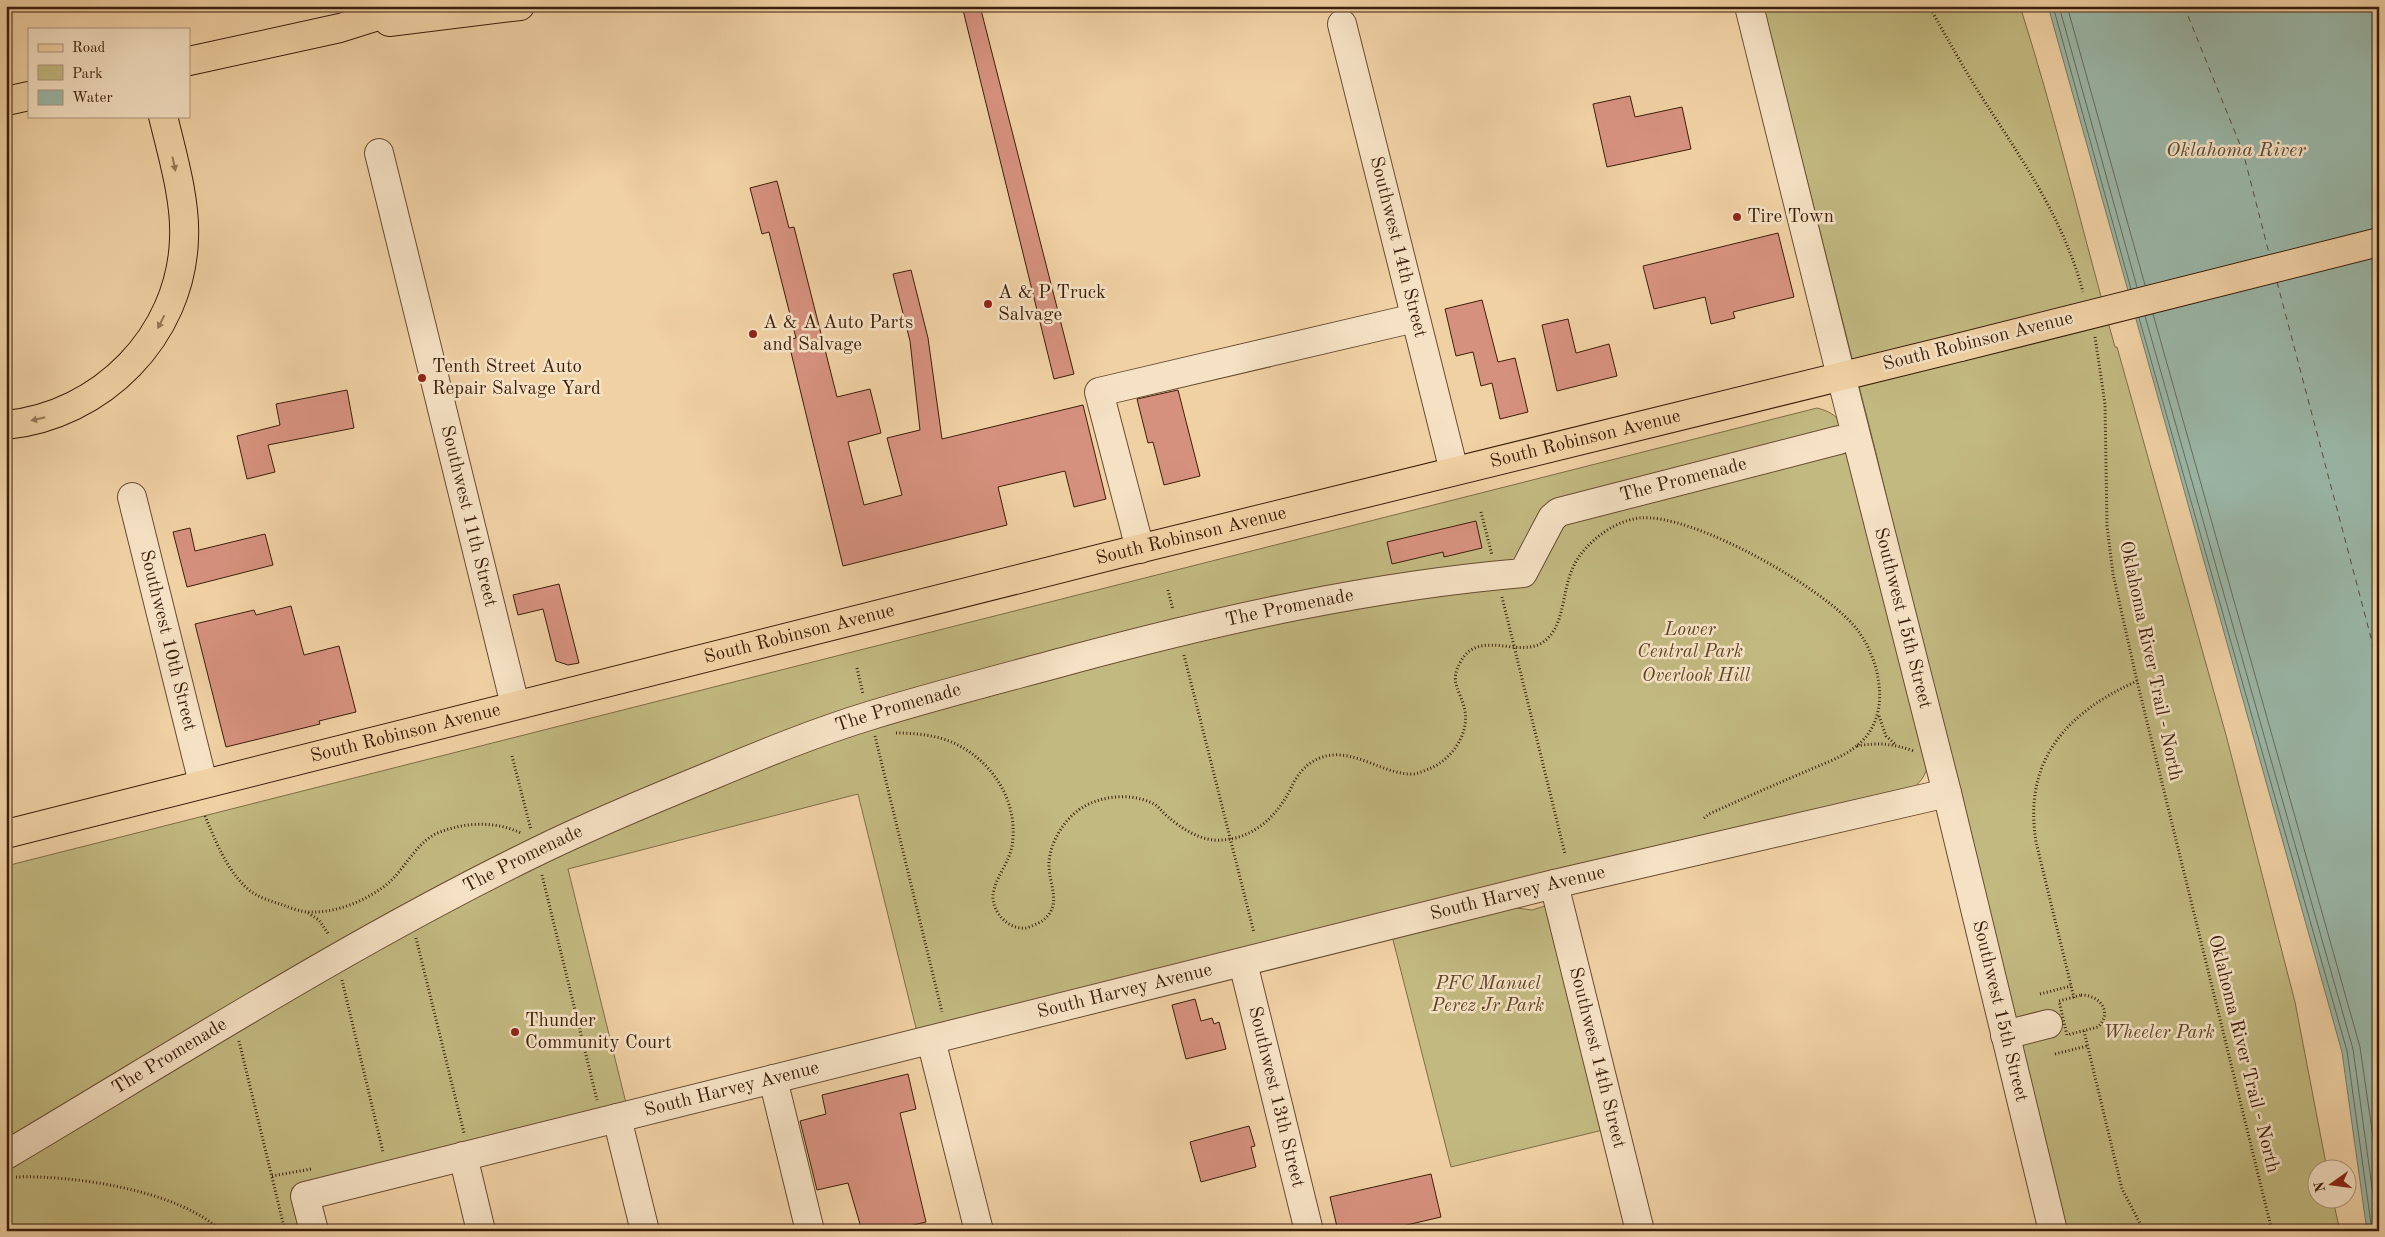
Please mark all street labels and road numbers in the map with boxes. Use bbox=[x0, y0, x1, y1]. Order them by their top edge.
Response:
street label: Southwest 14th Street bbox=[1366, 155, 1430, 340]
street label: South Robinson Avenue bbox=[1881, 309, 2075, 375]
street label: South Robinson Avenue bbox=[1488, 407, 1683, 472]
street label: Southwest 11th Street bbox=[437, 424, 500, 609]
street label: The Promenade bbox=[1618, 455, 1749, 505]
street label: South Robinson Avenue bbox=[1094, 503, 1288, 569]
street label: Southwest 15th Street bbox=[1870, 526, 1935, 711]
street label: Oklahoma River Trail - North bbox=[2115, 539, 2185, 783]
street label: Southwest 10th Street bbox=[136, 548, 199, 733]
street label: The Promenade bbox=[1224, 586, 1355, 630]
street label: South Robinson Avenue bbox=[702, 601, 896, 667]
street label: The Promenade bbox=[833, 680, 963, 736]
street label: South Robinson Avenue bbox=[308, 700, 503, 766]
street label: The Promenade bbox=[460, 822, 586, 896]
street label: South Harvey Avenue bbox=[1428, 863, 1607, 924]
street label: Southwest 15th Street bbox=[1969, 919, 2031, 1104]
street label: Oklahoma River Trail - North bbox=[2204, 933, 2282, 1175]
street label: South Harvey Avenue bbox=[1035, 960, 1214, 1022]
street label: Southwest 14th Street bbox=[1565, 965, 1629, 1150]
street label: Southwest 13th Street bbox=[1245, 1004, 1307, 1190]
street label: The Promenade bbox=[109, 1015, 230, 1098]
street label: South Harvey Avenue bbox=[642, 1058, 821, 1120]

